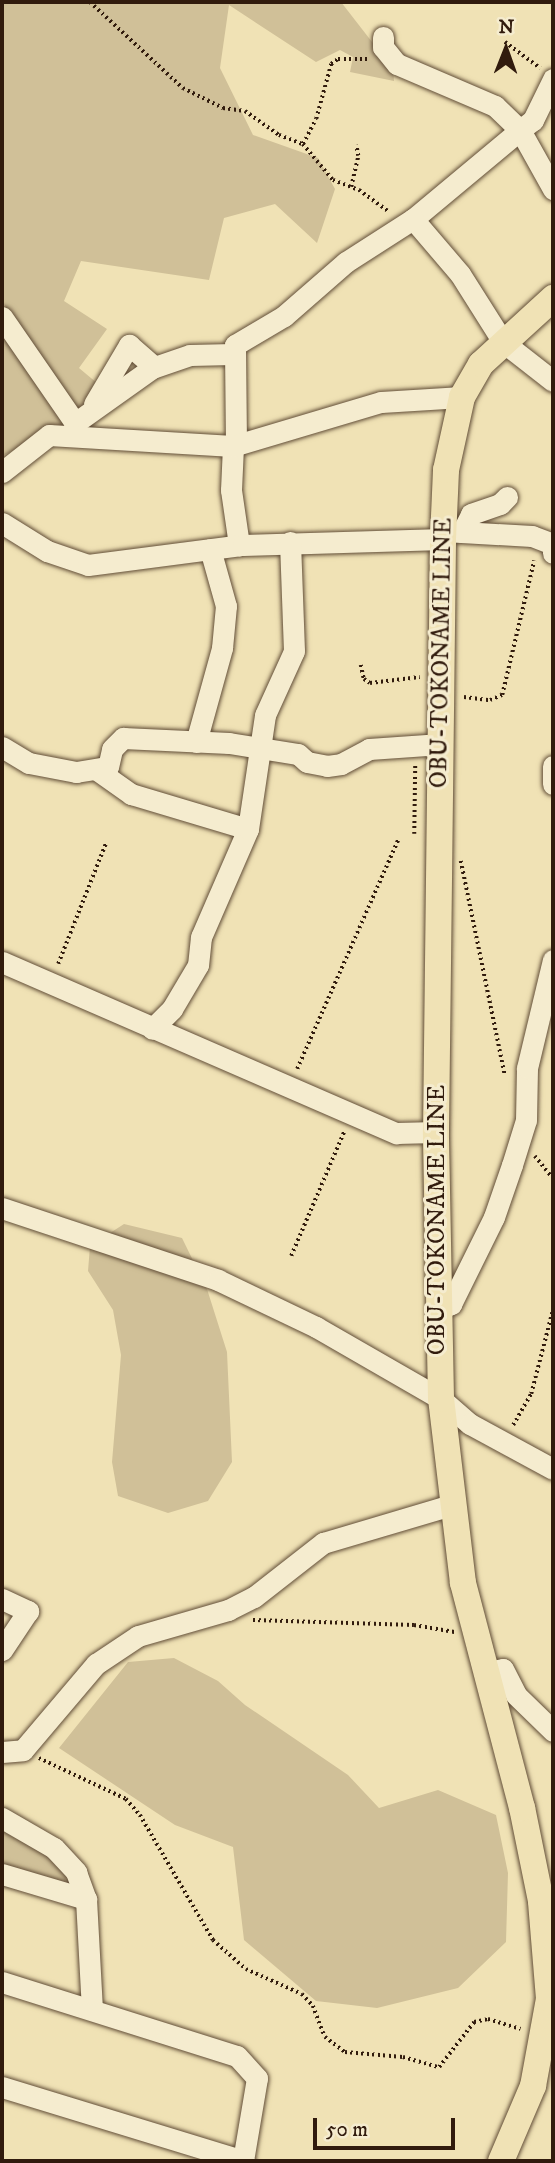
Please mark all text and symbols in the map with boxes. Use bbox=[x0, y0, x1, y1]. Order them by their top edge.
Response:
north arrow bbox=[471, 14, 541, 84]
text: N bbox=[498, 16, 514, 39]
street label: OBU-TOKONAME LINE bbox=[425, 518, 459, 788]
street label: OBU-TOKONAME LINE bbox=[424, 1085, 452, 1355]
scale bar bbox=[317, 2104, 459, 2148]
text: 50 m bbox=[326, 2117, 368, 2143]

